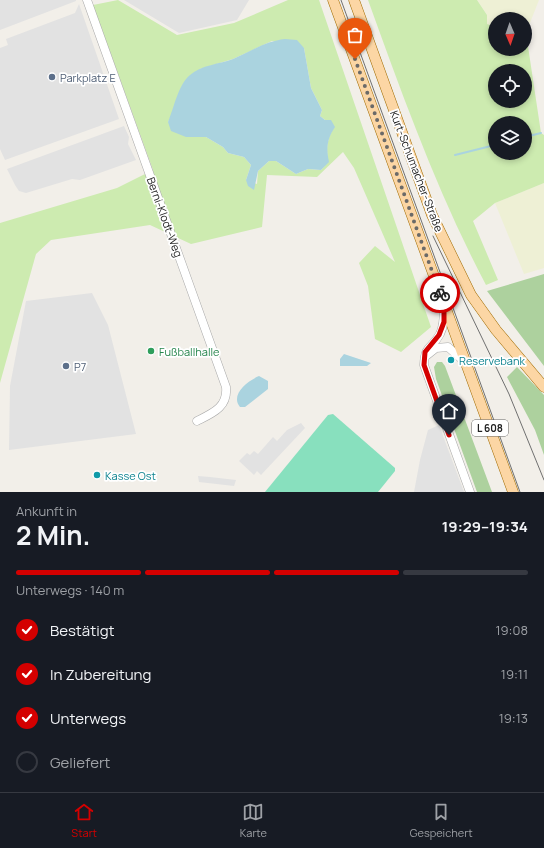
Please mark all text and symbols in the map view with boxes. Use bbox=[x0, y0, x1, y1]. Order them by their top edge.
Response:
north arrow bbox=[488, 12, 532, 56]
map controls bbox=[488, 12, 532, 160]
pin bbox=[338, 18, 372, 59]
icon: bag bbox=[344, 24, 366, 46]
button: locate bbox=[488, 64, 532, 108]
place label: Parkplatz E bbox=[60, 70, 116, 85]
marker: Parkplatz E bbox=[47, 72, 57, 82]
street label: Kurt-Schumacher-Straße bbox=[387, 108, 447, 234]
button: layers bbox=[488, 116, 532, 160]
street label: Berni-Klodt-Weg bbox=[144, 175, 186, 259]
courier bbox=[420, 273, 460, 313]
icon: bike bbox=[429, 282, 451, 304]
place label: Fußballhalle bbox=[159, 344, 220, 359]
marker: Fußballhalle bbox=[146, 346, 156, 356]
place label: Reservebank bbox=[459, 353, 525, 368]
marker: Reservebank bbox=[446, 355, 456, 365]
place label: P7 bbox=[74, 359, 86, 374]
marker: P7 bbox=[61, 361, 71, 371]
pin bbox=[432, 394, 466, 435]
icon: home bbox=[438, 400, 460, 422]
road number: L 608 bbox=[472, 420, 508, 436]
place label: Kasse Ost bbox=[105, 468, 156, 483]
marker: Kasse Ost bbox=[92, 470, 102, 480]
text: Ankunft in bbox=[16, 502, 77, 520]
text: 19:29–19:34 bbox=[442, 516, 528, 537]
text: 2 Min. bbox=[16, 517, 90, 553]
text: Unterwegs · 140 m bbox=[16, 581, 124, 599]
icon: check bbox=[16, 619, 38, 641]
text: Bestätigt bbox=[50, 620, 115, 641]
text: 19:08 bbox=[495, 621, 528, 639]
icon: check bbox=[16, 663, 38, 685]
text: In Zubereitung bbox=[50, 664, 151, 685]
text: 19:11 bbox=[501, 665, 528, 683]
icon: check bbox=[16, 707, 38, 729]
text: Unterwegs bbox=[50, 708, 126, 729]
text: 19:13 bbox=[499, 709, 528, 727]
text: Geliefert bbox=[50, 752, 110, 773]
tab: Start bbox=[71, 801, 97, 840]
tab: Karte bbox=[240, 801, 267, 840]
tab: Gespeichert bbox=[410, 801, 473, 840]

